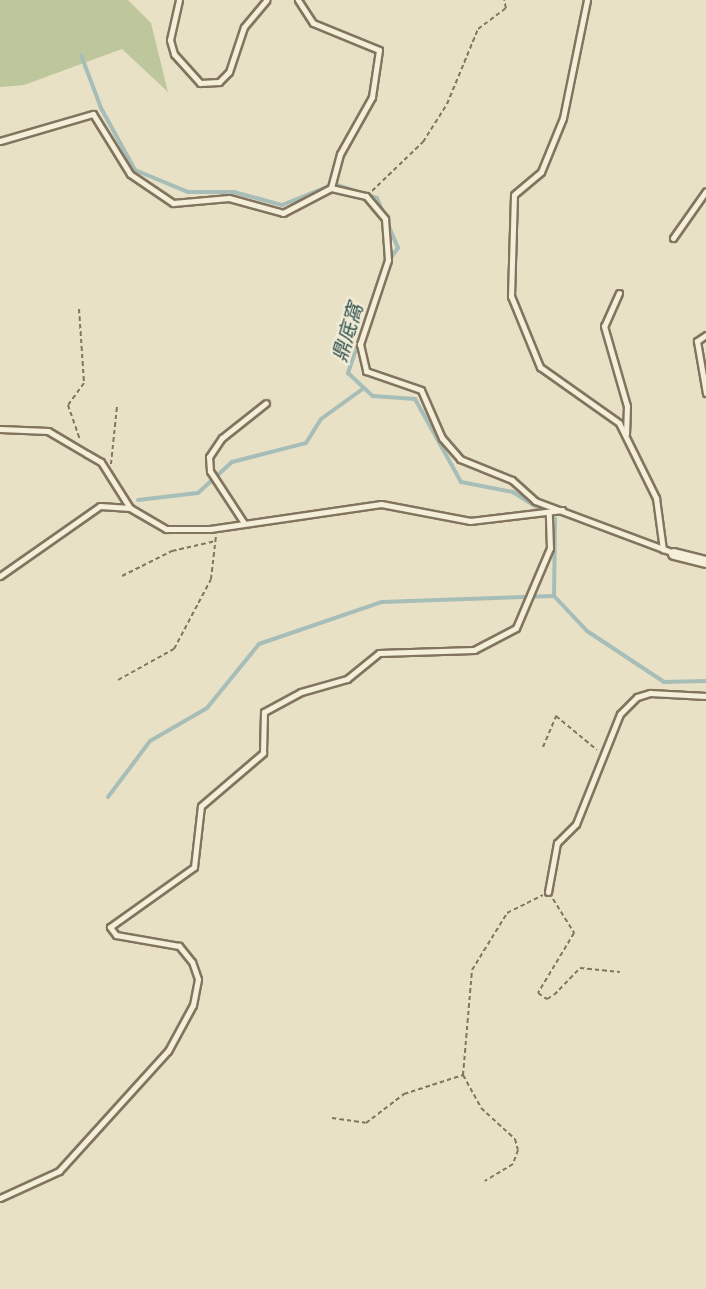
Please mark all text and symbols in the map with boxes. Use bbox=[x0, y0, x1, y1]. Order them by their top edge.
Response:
water label: 鼎底窩 bbox=[326, 300, 366, 364]

